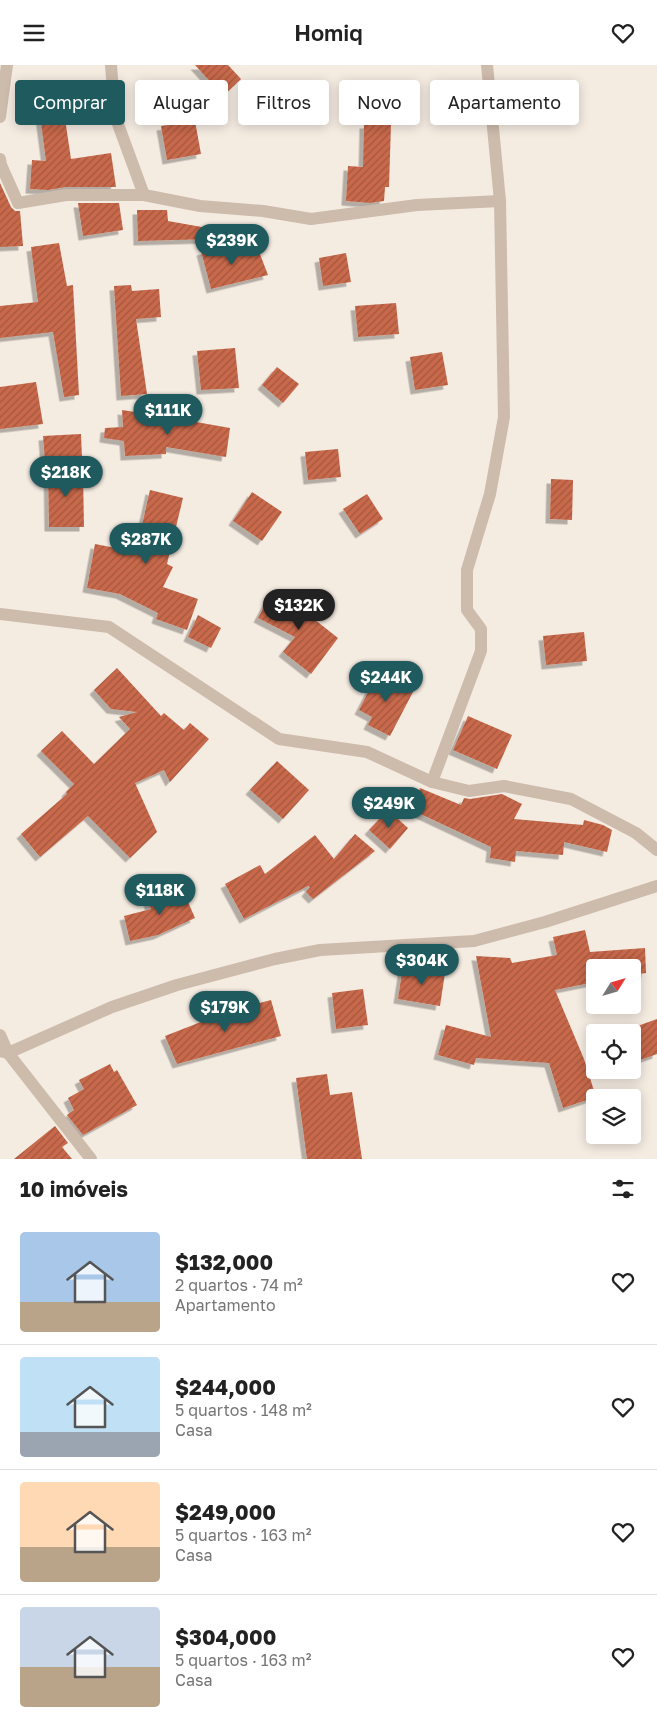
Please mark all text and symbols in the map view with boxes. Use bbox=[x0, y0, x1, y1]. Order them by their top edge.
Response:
icon: menu bbox=[20, 19, 48, 47]
text: Homiq bbox=[294, 19, 363, 46]
icon: heart bbox=[609, 19, 637, 47]
chip: Comprar bbox=[15, 80, 125, 125]
chip: Alugar bbox=[135, 80, 228, 125]
chip: Filtros bbox=[238, 80, 329, 125]
chip: Novo bbox=[339, 80, 420, 125]
chip: Apartamento bbox=[430, 80, 579, 125]
pin: $239K bbox=[197, 223, 267, 266]
text: $239K bbox=[206, 230, 258, 250]
pin: $111K bbox=[133, 393, 203, 436]
text: $111K bbox=[144, 400, 192, 420]
pin: $218K bbox=[31, 455, 101, 498]
text: $218K bbox=[41, 462, 91, 482]
pin: $287K bbox=[111, 523, 181, 565]
text: $287K bbox=[120, 529, 172, 549]
pin: $132K bbox=[264, 589, 334, 631]
text: $132K bbox=[274, 595, 324, 615]
pin: $244K bbox=[351, 661, 421, 703]
text: $244K bbox=[360, 667, 412, 687]
pin: $249K bbox=[354, 787, 424, 829]
text: $249K bbox=[363, 793, 415, 813]
pin: $118K bbox=[125, 873, 195, 916]
text: $118K bbox=[135, 880, 185, 900]
pin: $304K bbox=[387, 943, 457, 986]
text: $304K bbox=[396, 950, 448, 970]
north arrow bbox=[586, 959, 641, 1014]
map controls bbox=[586, 959, 641, 1144]
pin: $179K bbox=[190, 991, 260, 1033]
text: $179K bbox=[200, 997, 250, 1017]
button: locate bbox=[586, 1024, 641, 1079]
button: layers bbox=[586, 1089, 641, 1144]
icon: filters bbox=[609, 1175, 637, 1203]
text: 10 imóveis bbox=[20, 1176, 128, 1202]
text: $132,000 bbox=[175, 1249, 273, 1275]
icon: home bbox=[60, 1252, 120, 1312]
icon: heart bbox=[609, 1268, 637, 1296]
text: 2 quartos · 74 m² bbox=[175, 1275, 303, 1295]
text: Apartamento bbox=[175, 1295, 276, 1315]
text: $244,000 bbox=[175, 1374, 276, 1400]
icon: home bbox=[60, 1377, 120, 1437]
icon: heart bbox=[609, 1393, 637, 1421]
text: 5 quartos · 148 m² bbox=[175, 1400, 312, 1420]
text: Casa bbox=[175, 1420, 212, 1440]
text: $249,000 bbox=[175, 1499, 276, 1525]
icon: home bbox=[60, 1502, 120, 1562]
icon: heart bbox=[609, 1518, 637, 1546]
text: 5 quartos · 163 m² bbox=[175, 1525, 311, 1545]
text: Casa bbox=[175, 1545, 212, 1565]
text: $304,000 bbox=[175, 1624, 276, 1650]
icon: home bbox=[60, 1627, 120, 1687]
icon: heart bbox=[609, 1643, 637, 1671]
text: 5 quartos · 163 m² bbox=[175, 1650, 311, 1670]
text: Casa bbox=[175, 1670, 212, 1690]

